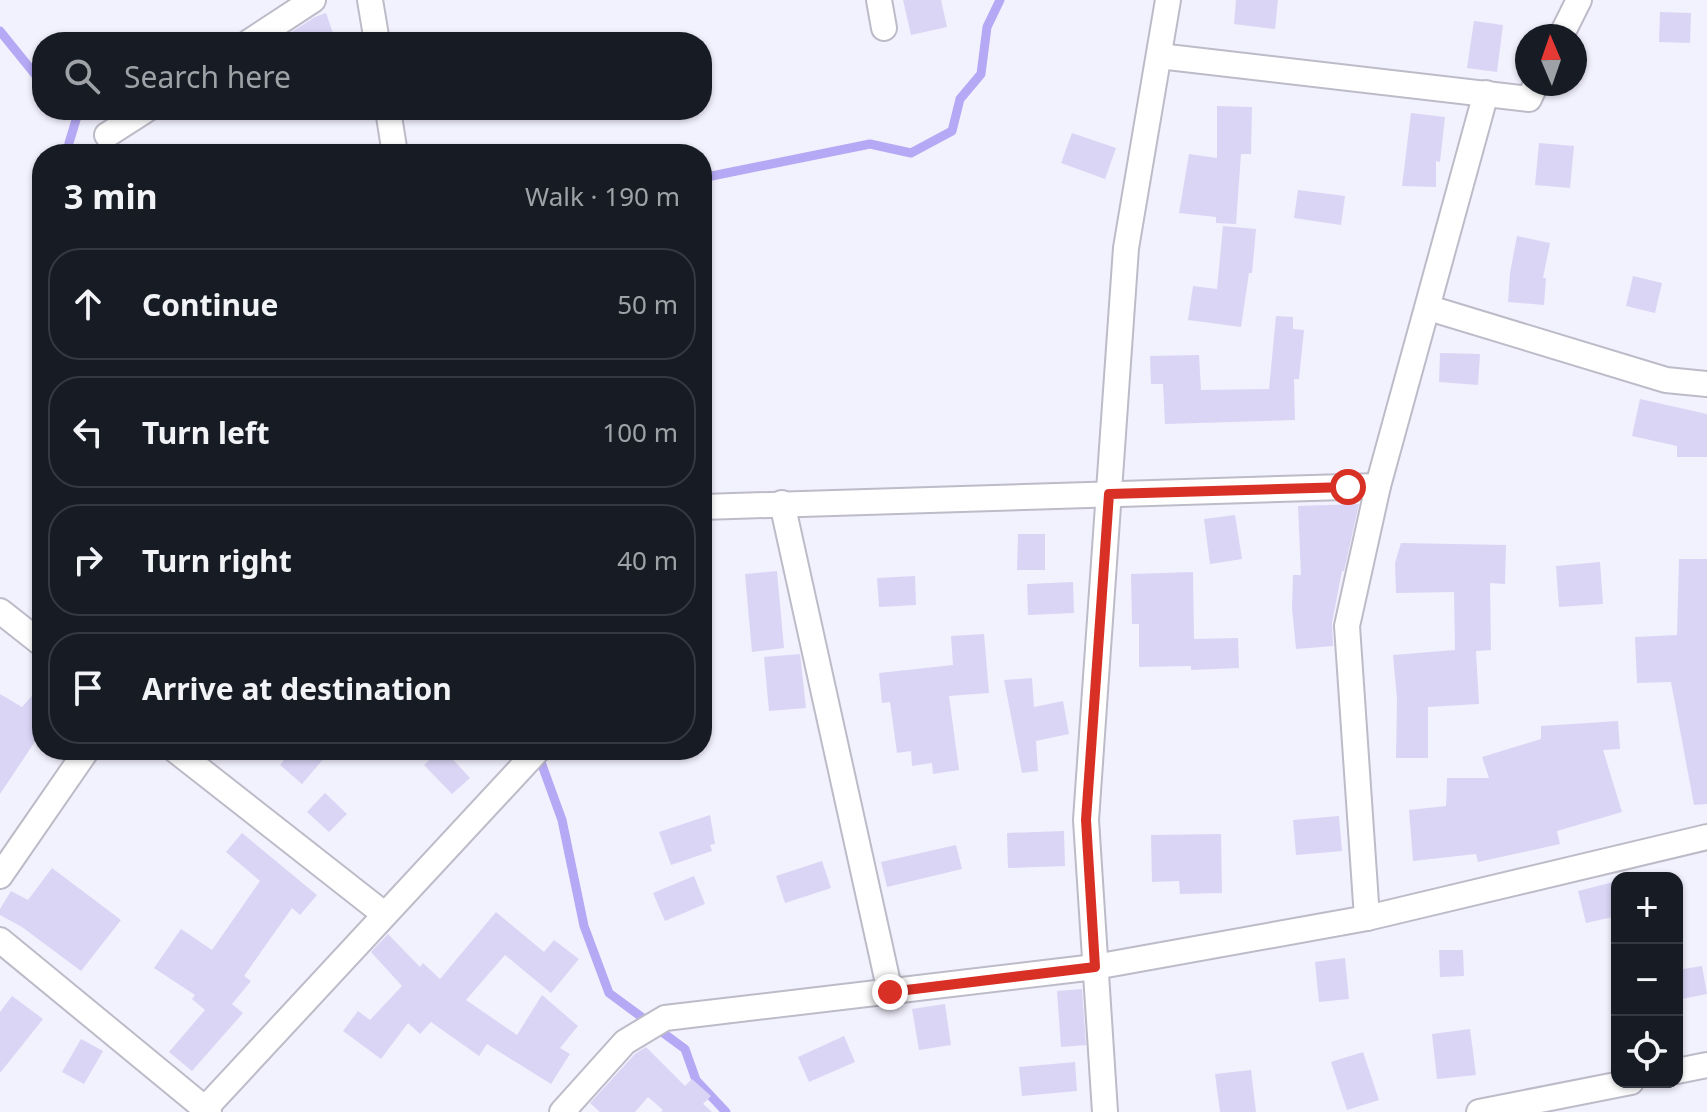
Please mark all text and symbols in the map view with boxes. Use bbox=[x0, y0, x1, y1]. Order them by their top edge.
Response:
north arrow bbox=[1515, 24, 1587, 96]
search box bbox=[32, 32, 712, 120]
icon: search bbox=[60, 54, 104, 98]
text: Search here bbox=[124, 56, 291, 97]
text: 3 min bbox=[64, 173, 158, 219]
text: Walk · 190 m bbox=[525, 178, 680, 214]
icon: ahead bbox=[66, 282, 110, 326]
text: Continue bbox=[142, 284, 278, 325]
text: 50 m bbox=[617, 286, 678, 322]
icon: left bbox=[66, 410, 110, 454]
text: Turn left bbox=[142, 412, 270, 453]
text: 100 m bbox=[602, 414, 678, 450]
route start bbox=[1330, 469, 1366, 505]
icon: right bbox=[66, 538, 110, 582]
text: Turn right bbox=[142, 540, 292, 581]
text: 40 m bbox=[617, 542, 678, 578]
icon: arrive bbox=[66, 666, 110, 710]
text: Arrive at destination bbox=[142, 668, 452, 709]
map controls bbox=[1611, 872, 1683, 1088]
button: + bbox=[1611, 872, 1683, 944]
button: − bbox=[1611, 944, 1683, 1016]
route end bbox=[872, 974, 908, 1010]
button: locate bbox=[1611, 1016, 1683, 1088]

